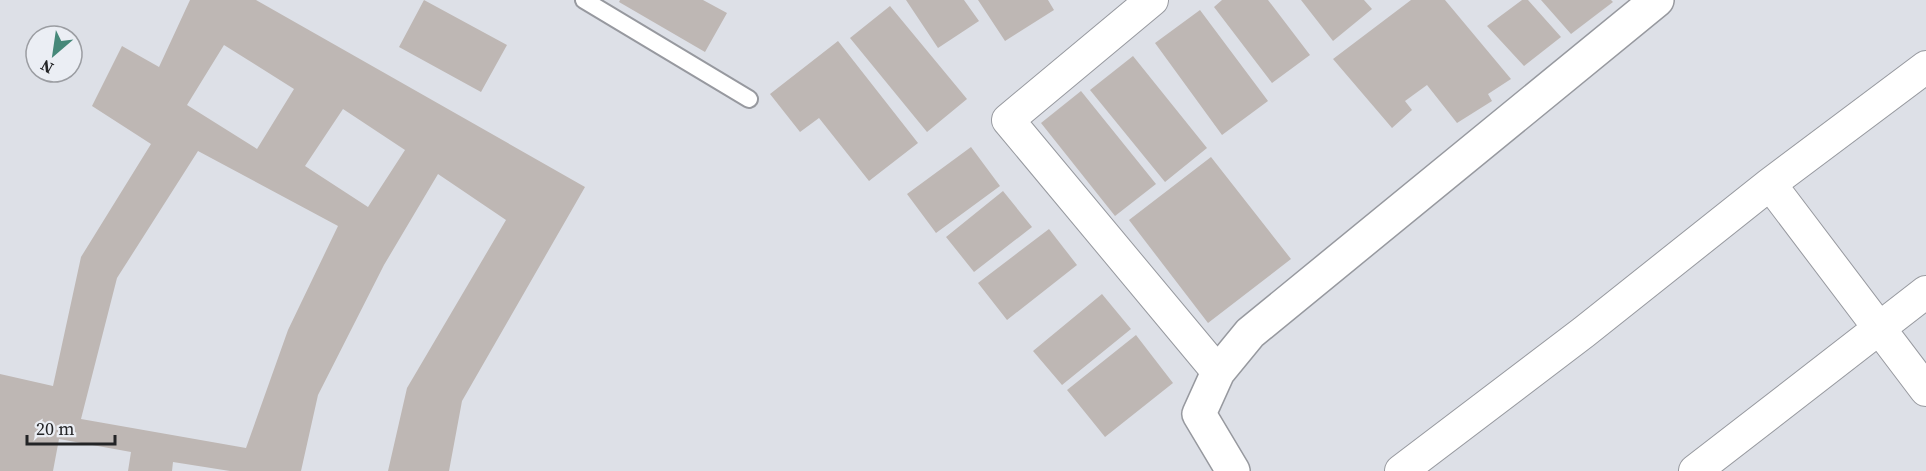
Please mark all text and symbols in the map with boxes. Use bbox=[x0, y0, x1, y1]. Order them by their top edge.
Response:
north arrow bbox=[24, 24, 84, 84]
text: N bbox=[36, 55, 57, 80]
scale bar bbox=[27, 408, 116, 446]
text: 20 m bbox=[36, 416, 74, 441]

